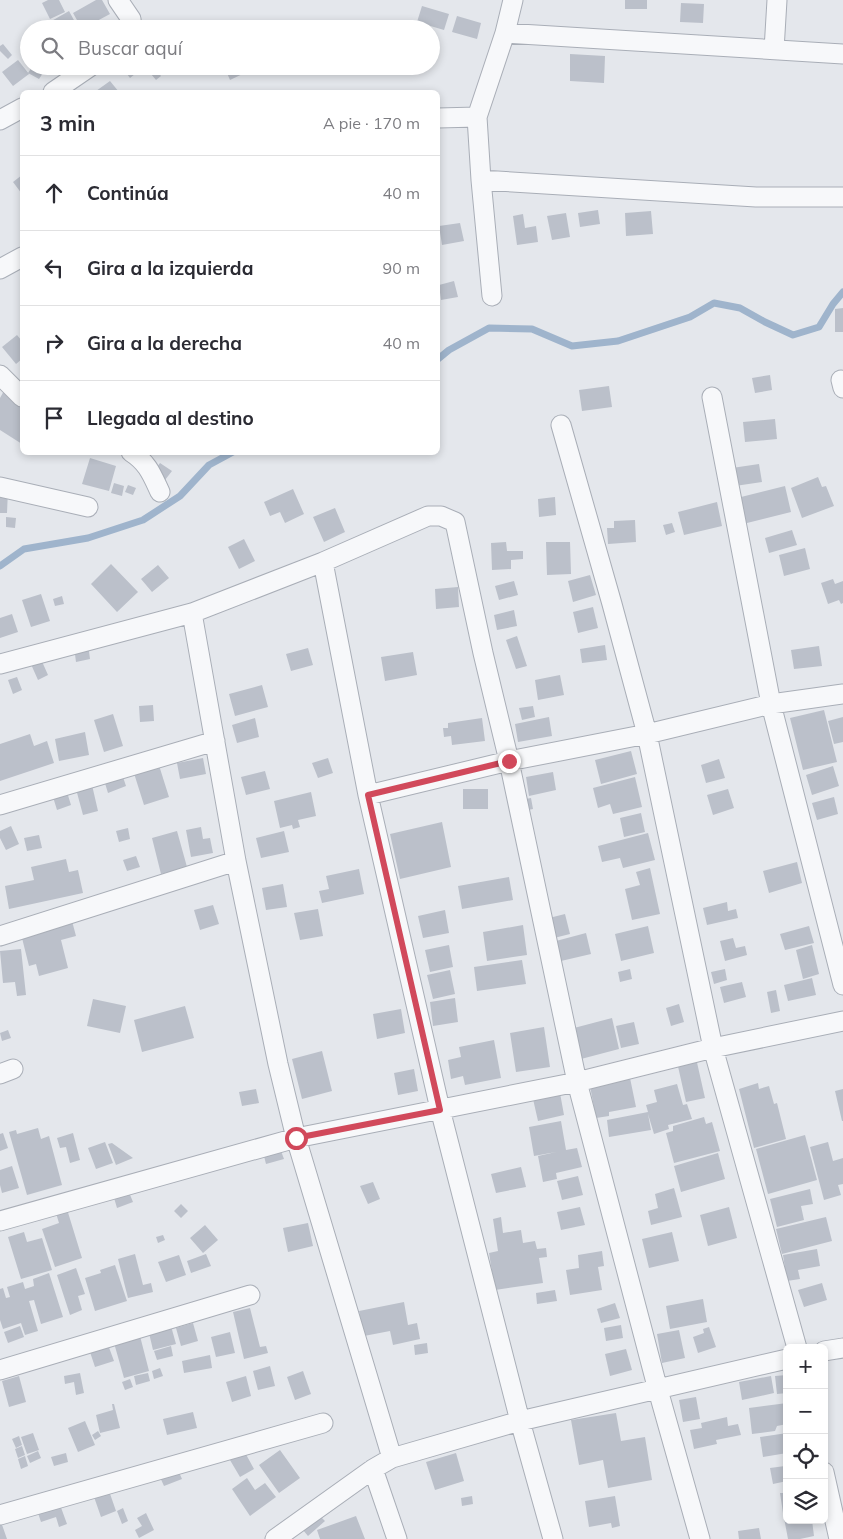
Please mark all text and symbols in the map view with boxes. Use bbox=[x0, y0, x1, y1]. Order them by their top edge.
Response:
search box bbox=[20, 20, 440, 75]
icon: search bbox=[38, 34, 66, 62]
text: Buscar aquí bbox=[78, 36, 182, 60]
text: 3 min bbox=[40, 110, 95, 136]
text: A pie · 170 m bbox=[323, 113, 420, 133]
icon: ahead bbox=[40, 179, 68, 207]
text: Continúa bbox=[87, 181, 169, 205]
text: 40 m bbox=[383, 183, 420, 203]
icon: left bbox=[40, 254, 68, 282]
text: Gira a la izquierda bbox=[87, 256, 253, 280]
text: 90 m bbox=[383, 258, 420, 278]
icon: right bbox=[40, 329, 68, 357]
text: Gira a la derecha bbox=[87, 331, 242, 355]
text: 40 m bbox=[383, 333, 420, 353]
icon: arrive bbox=[40, 404, 68, 432]
text: Llegada al destino bbox=[87, 406, 254, 430]
route end bbox=[498, 750, 521, 773]
route start bbox=[285, 1127, 308, 1150]
map controls bbox=[783, 1344, 828, 1524]
button: + bbox=[783, 1344, 828, 1389]
button: − bbox=[783, 1389, 828, 1434]
button: locate bbox=[783, 1434, 828, 1479]
button: layers bbox=[783, 1479, 828, 1524]

